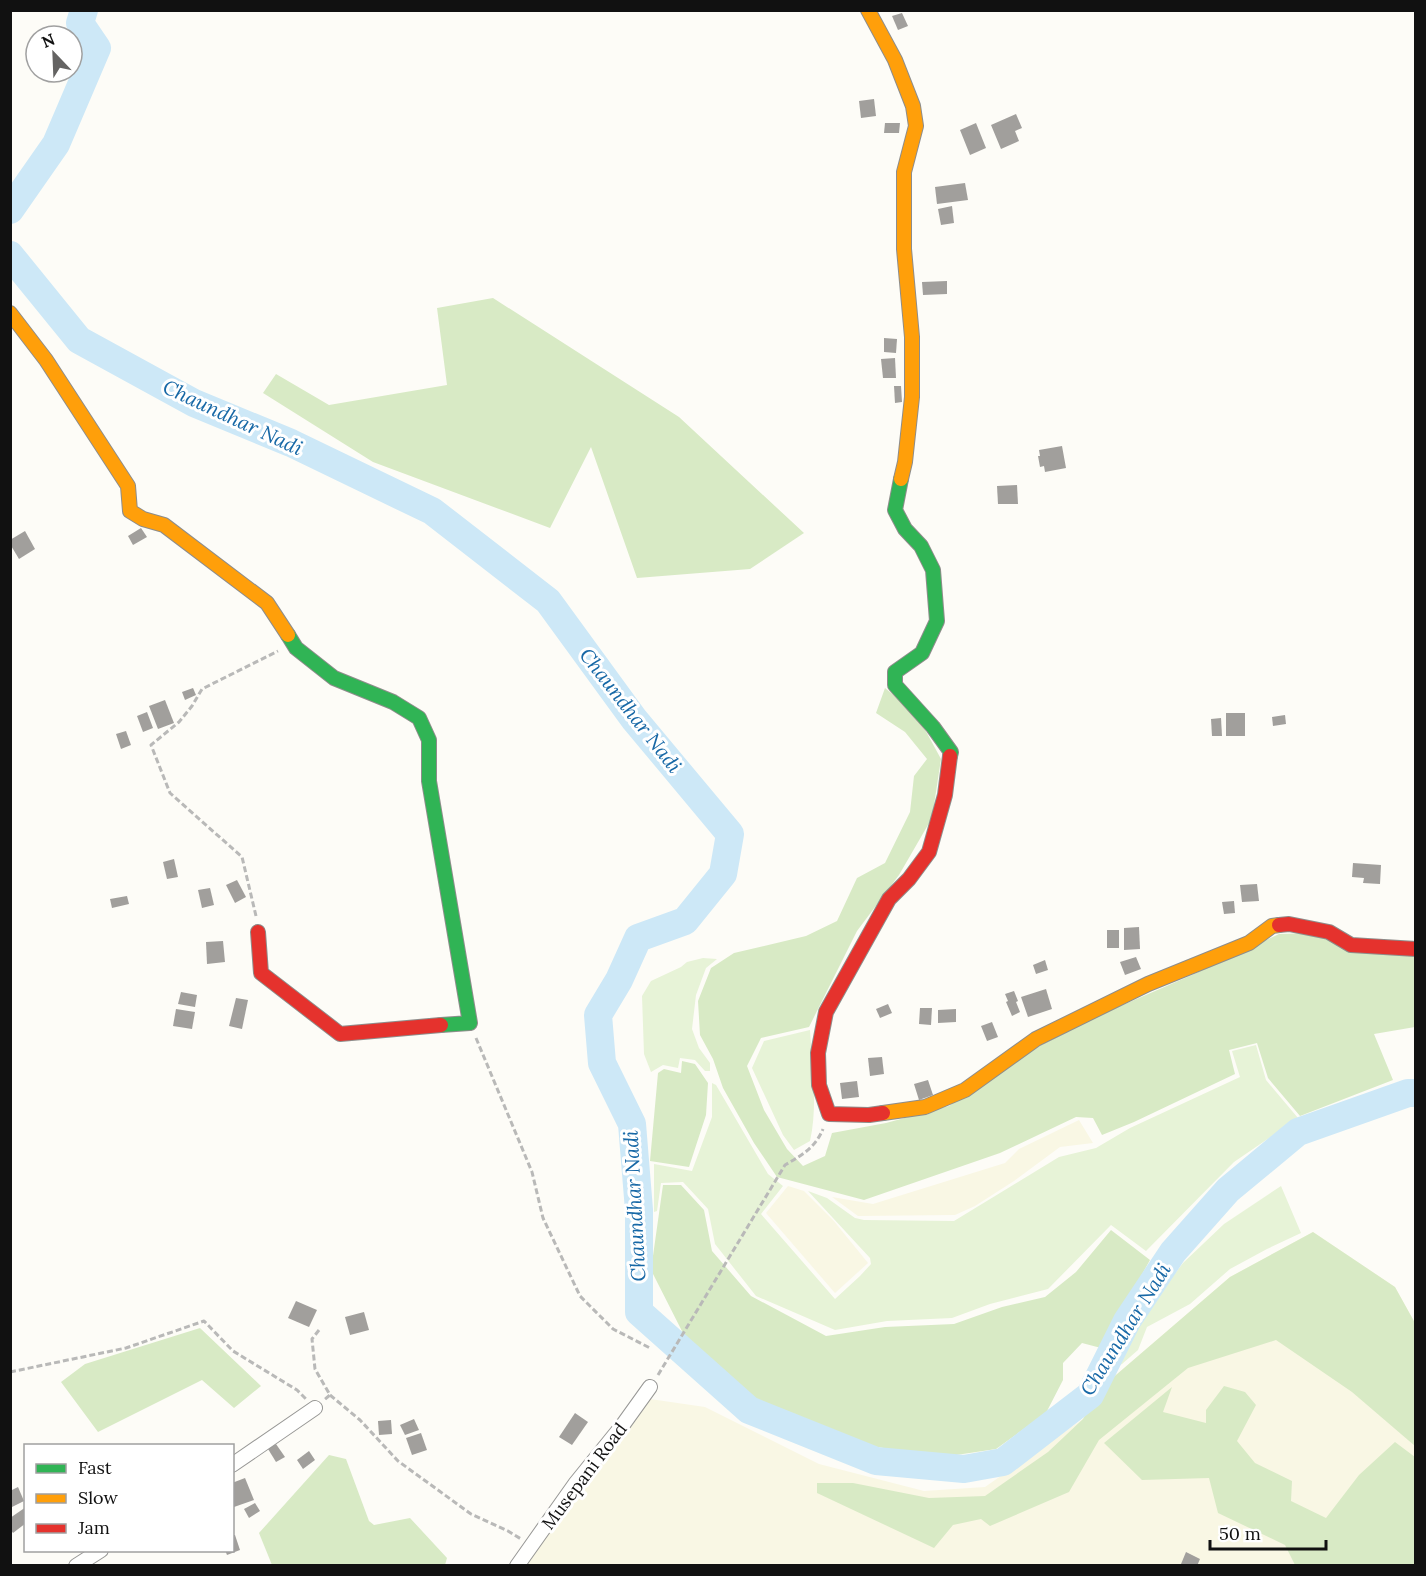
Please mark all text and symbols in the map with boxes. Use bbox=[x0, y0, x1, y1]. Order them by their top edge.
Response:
north arrow bbox=[24, 24, 84, 84]
text: N bbox=[39, 29, 58, 52]
water label: Chaundhar Nadi bbox=[159, 374, 307, 461]
water label: Chaundhar Nadi bbox=[574, 643, 688, 778]
water label: Chaundhar Nadi bbox=[618, 1129, 650, 1282]
water label: Chaundhar Nadi bbox=[1074, 1258, 1176, 1400]
street label: Musepani Road bbox=[536, 1418, 632, 1534]
legend bbox=[24, 1444, 234, 1552]
text: Fast bbox=[78, 1456, 112, 1479]
text: Slow bbox=[78, 1486, 118, 1509]
scale bar bbox=[1210, 1513, 1326, 1551]
text: Jam bbox=[77, 1516, 110, 1539]
text: 50 m bbox=[1219, 1522, 1261, 1545]

